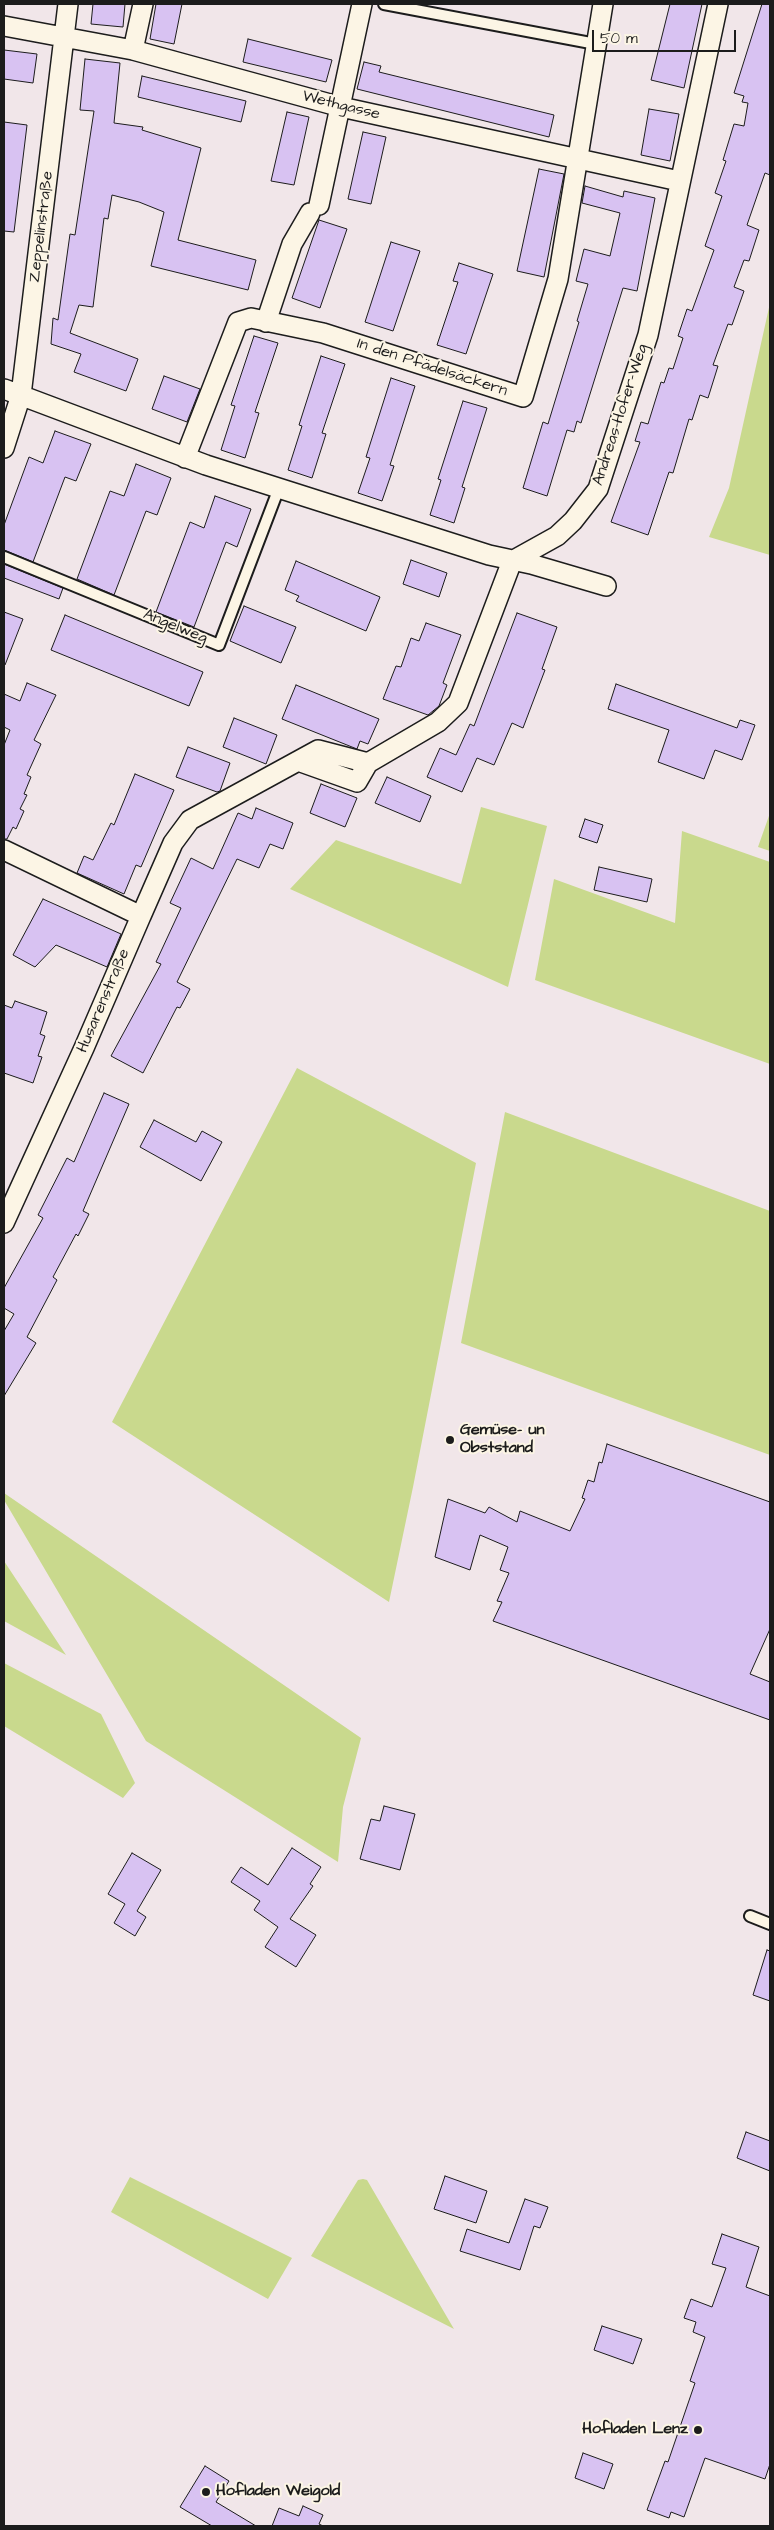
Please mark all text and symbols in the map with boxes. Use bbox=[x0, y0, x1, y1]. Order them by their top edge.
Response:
scale bar bbox=[594, 20, 738, 52]
text: 50 m bbox=[600, 28, 638, 49]
street label: Wethgasse bbox=[300, 87, 382, 125]
street label: Zeppelinstraße bbox=[26, 170, 58, 284]
street label: In den Pfädelsäckern bbox=[354, 335, 510, 401]
street label: Andreas-Hofer-Weg bbox=[589, 342, 653, 488]
street label: Angelweg bbox=[140, 605, 210, 649]
street label: Husarenstraße bbox=[73, 946, 135, 1056]
place label: Gemüse- un Obststand bbox=[460, 1421, 544, 1459]
marker: Gemüse- un Obststand bbox=[444, 1434, 456, 1446]
place label: Hofladen Lenz bbox=[582, 2420, 688, 2440]
marker: Hofladen Lenz bbox=[692, 2424, 704, 2436]
place label: Hofladen Weigold bbox=[216, 2482, 340, 2502]
marker: Hofladen Weigold bbox=[200, 2486, 212, 2498]

